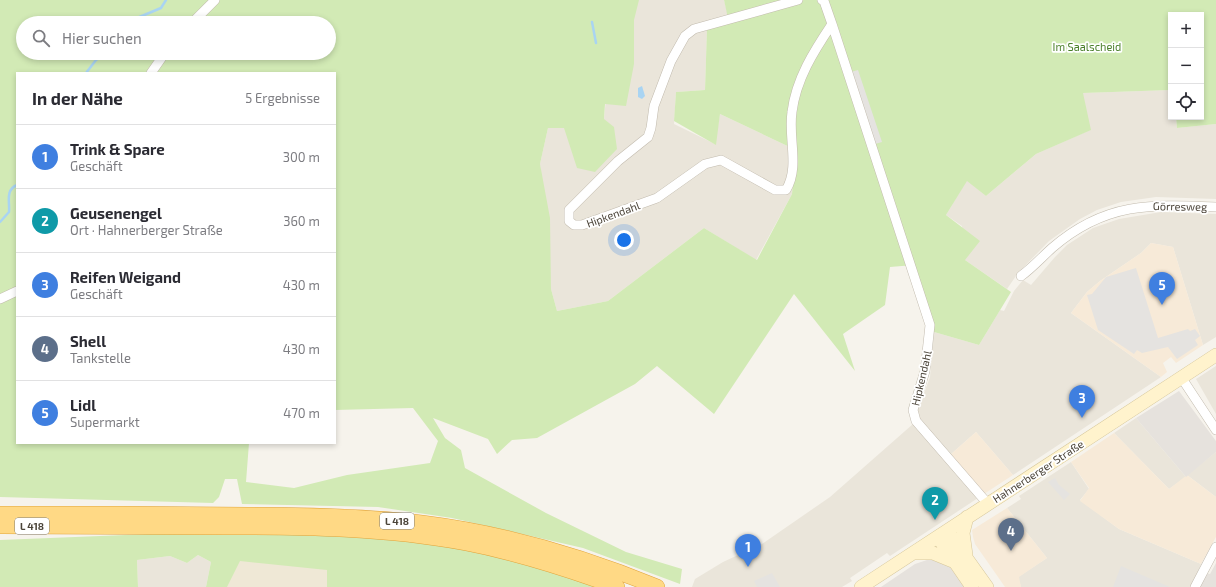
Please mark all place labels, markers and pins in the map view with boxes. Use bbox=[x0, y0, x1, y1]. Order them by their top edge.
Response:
pin: 5 bbox=[1149, 272, 1175, 305]
pin: 3 bbox=[1069, 385, 1095, 418]
pin: 2 bbox=[922, 487, 948, 520]
pin: 4 bbox=[998, 518, 1024, 551]
pin: 1 bbox=[735, 534, 761, 567]

